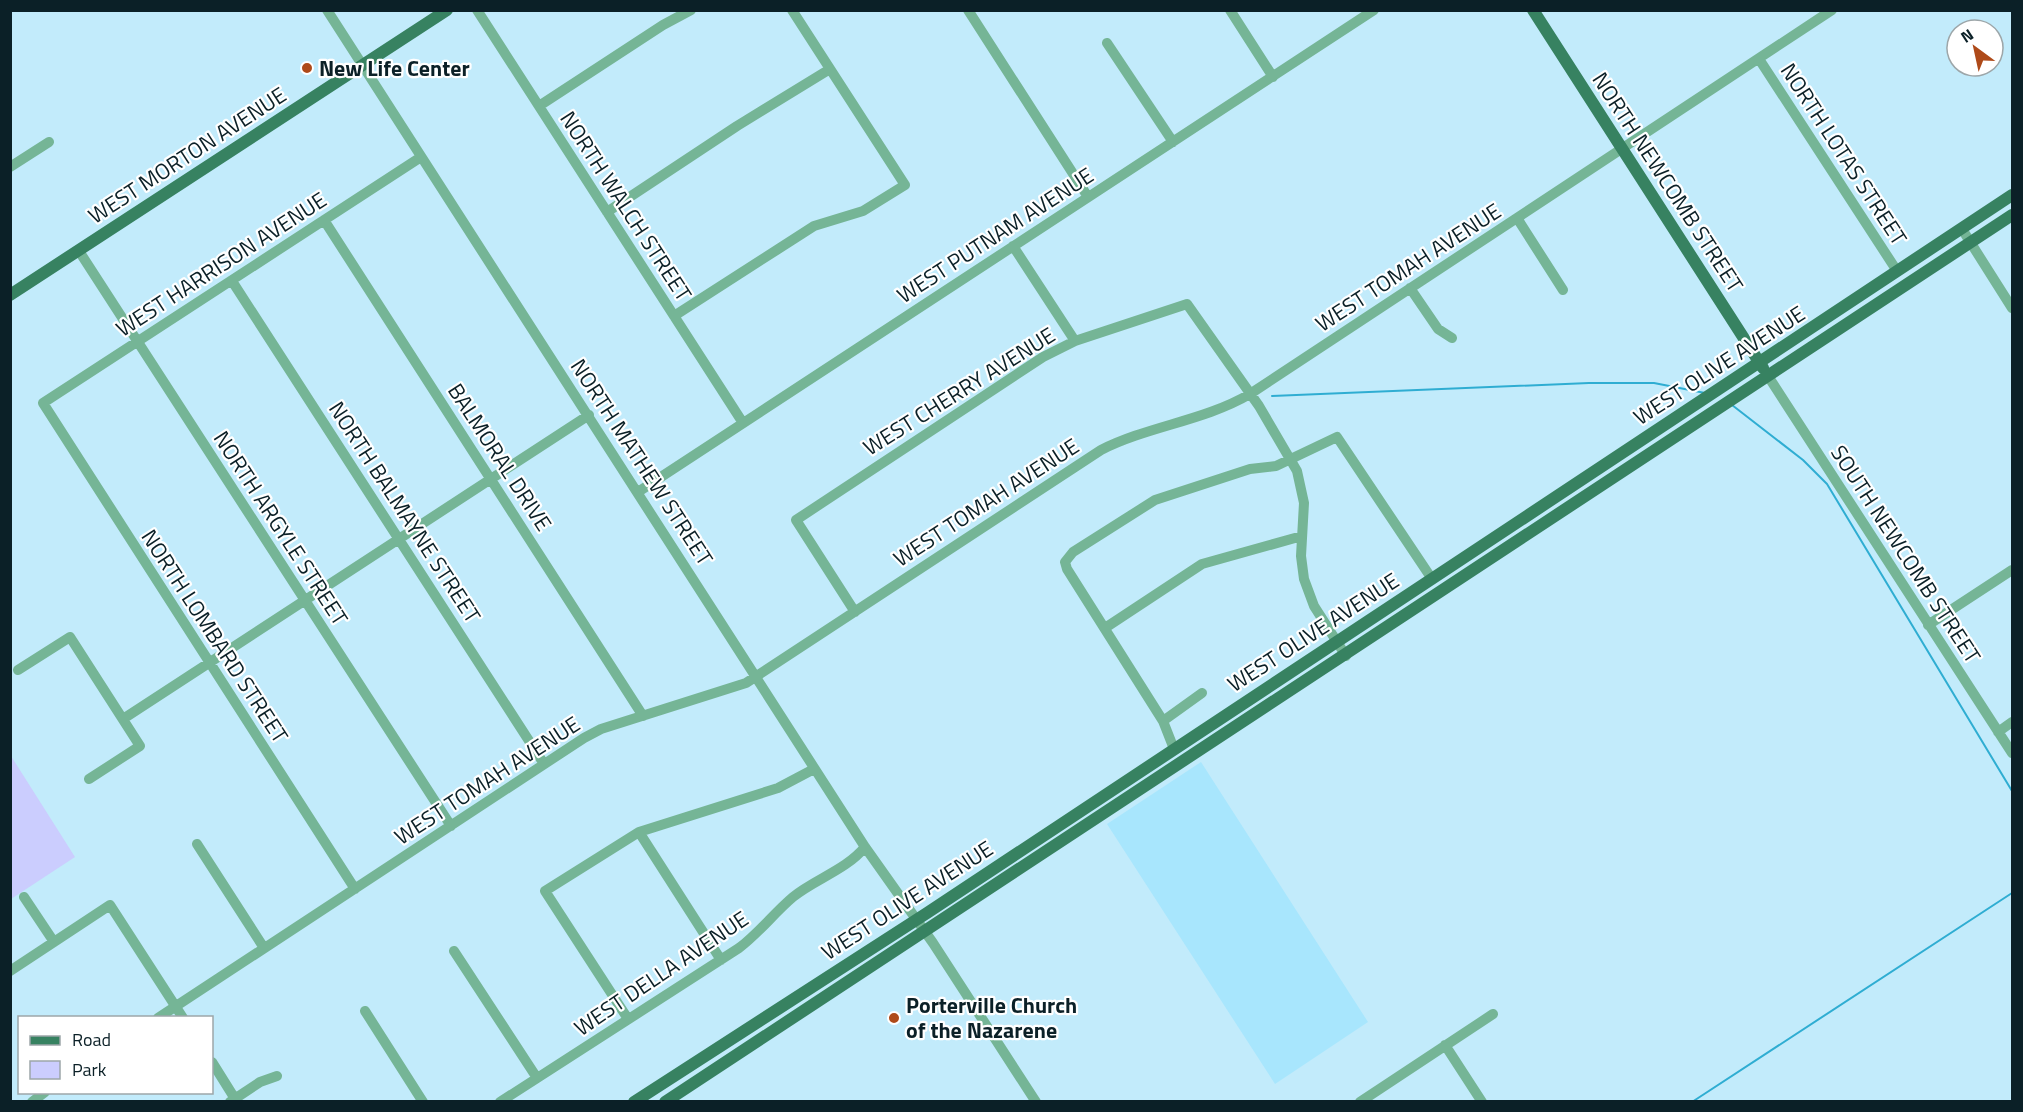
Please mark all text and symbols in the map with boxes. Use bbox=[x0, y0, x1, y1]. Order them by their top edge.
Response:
north arrow bbox=[1945, 18, 2005, 78]
text: N bbox=[1956, 22, 1978, 49]
place label: New Life Center bbox=[319, 51, 470, 85]
street label: NORTH LOTAS STREET bbox=[1772, 56, 1916, 252]
marker: New Life Center bbox=[300, 61, 314, 75]
street label: NORTH NEWCOMB STREET bbox=[1584, 65, 1752, 299]
street label: WEST MORTON AVENUE bbox=[81, 78, 293, 232]
street label: NORTH WALCH STREET bbox=[552, 104, 701, 308]
street label: WEST PUTNAM AVENUE bbox=[890, 158, 1100, 312]
street label: WEST HARRISON AVENUE bbox=[109, 183, 333, 345]
street label: WEST TOMAH AVENUE bbox=[1308, 194, 1508, 340]
street label: WEST OLIVE AVENUE bbox=[1626, 297, 1812, 433]
street label: WEST CHERRY AVENUE bbox=[856, 318, 1062, 464]
street label: NORTH MATHEW STREET bbox=[562, 352, 722, 572]
street label: BALMORAL DRIVE bbox=[439, 376, 561, 538]
street label: NORTH BALMAYNE STREET bbox=[320, 394, 490, 630]
street label: NORTH ARGYLE STREET bbox=[205, 424, 357, 632]
street label: WEST TOMAH AVENUE bbox=[886, 429, 1086, 575]
street label: SOUTH NEWCOMB STREET bbox=[1822, 438, 1990, 670]
street label: NORTH LOMBARD STREET bbox=[133, 522, 297, 750]
street label: WEST OLIVE AVENUE bbox=[1220, 564, 1406, 700]
street label: WEST TOMAH AVENUE bbox=[387, 707, 587, 853]
street label: WEST OLIVE AVENUE bbox=[814, 832, 1000, 968]
street label: WEST DELLA AVENUE bbox=[567, 902, 755, 1044]
place label: Porterville Church of the Nazarene bbox=[906, 988, 1077, 1047]
marker: Porterville Church of the Nazarene bbox=[887, 1011, 901, 1025]
legend bbox=[18, 1016, 213, 1094]
text: Road bbox=[72, 1026, 111, 1053]
text: Park bbox=[72, 1056, 107, 1083]

